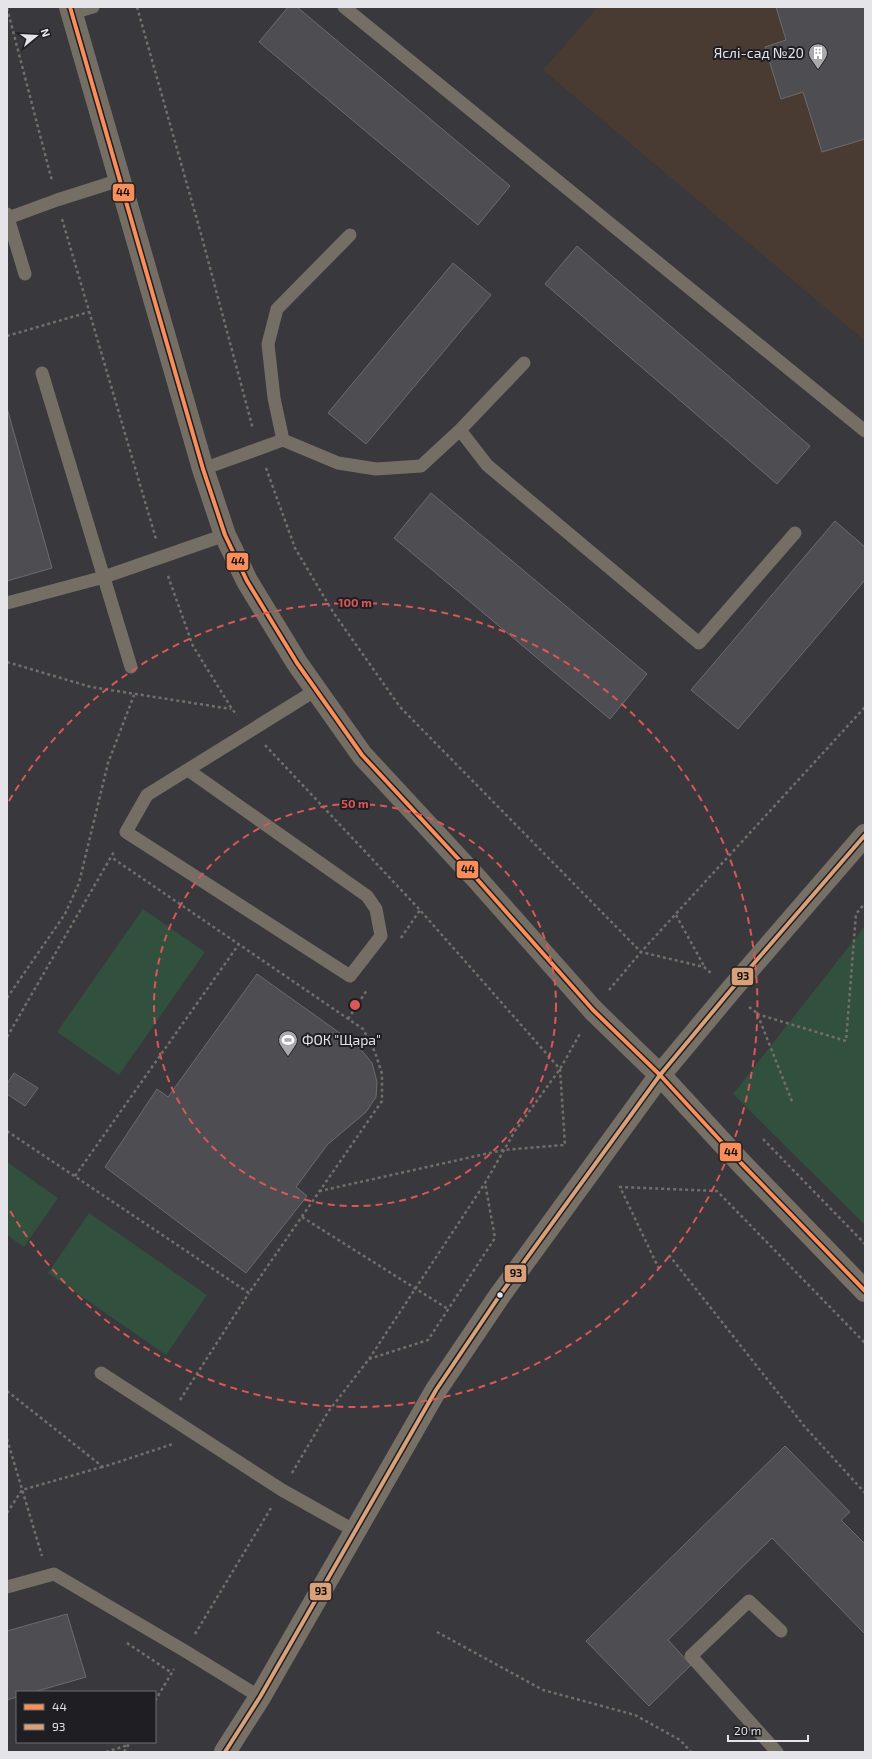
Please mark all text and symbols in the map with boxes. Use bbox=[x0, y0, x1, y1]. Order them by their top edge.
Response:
north arrow bbox=[16, 16, 56, 56]
text: N bbox=[39, 27, 53, 39]
building icon: Яслі-сад №20 bbox=[807, 42, 829, 70]
place label: Яслі-сад №20 bbox=[714, 44, 804, 61]
line badge: 44 bbox=[112, 183, 135, 202]
text: 44 bbox=[116, 185, 130, 198]
line badge: 44 bbox=[226, 552, 249, 571]
text: 44 bbox=[231, 554, 245, 567]
text: 100 m bbox=[338, 595, 372, 609]
text: 50 m bbox=[341, 796, 369, 810]
line badge: 44 bbox=[456, 860, 479, 879]
text: 44 bbox=[461, 862, 475, 875]
line badge: 93 bbox=[731, 967, 754, 986]
text: 93 bbox=[737, 969, 749, 982]
centre of rings bbox=[348, 998, 362, 1012]
sports icon: ФОК "Щара" bbox=[277, 1029, 299, 1057]
place label: ФОК "Щара" bbox=[302, 1031, 381, 1048]
line badge: 44 bbox=[719, 1142, 742, 1162]
text: 44 bbox=[724, 1145, 738, 1158]
line badge: 93 bbox=[504, 1264, 527, 1283]
text: 93 bbox=[510, 1266, 522, 1279]
unlabelled marker bbox=[495, 1290, 505, 1300]
line badge: 93 bbox=[309, 1582, 332, 1601]
text: 93 bbox=[315, 1584, 327, 1597]
legend bbox=[16, 1691, 156, 1743]
text: 44 bbox=[52, 1699, 67, 1713]
scale bar bbox=[728, 1717, 808, 1743]
text: 93 bbox=[52, 1719, 66, 1733]
text: 20 m bbox=[734, 1723, 761, 1737]

